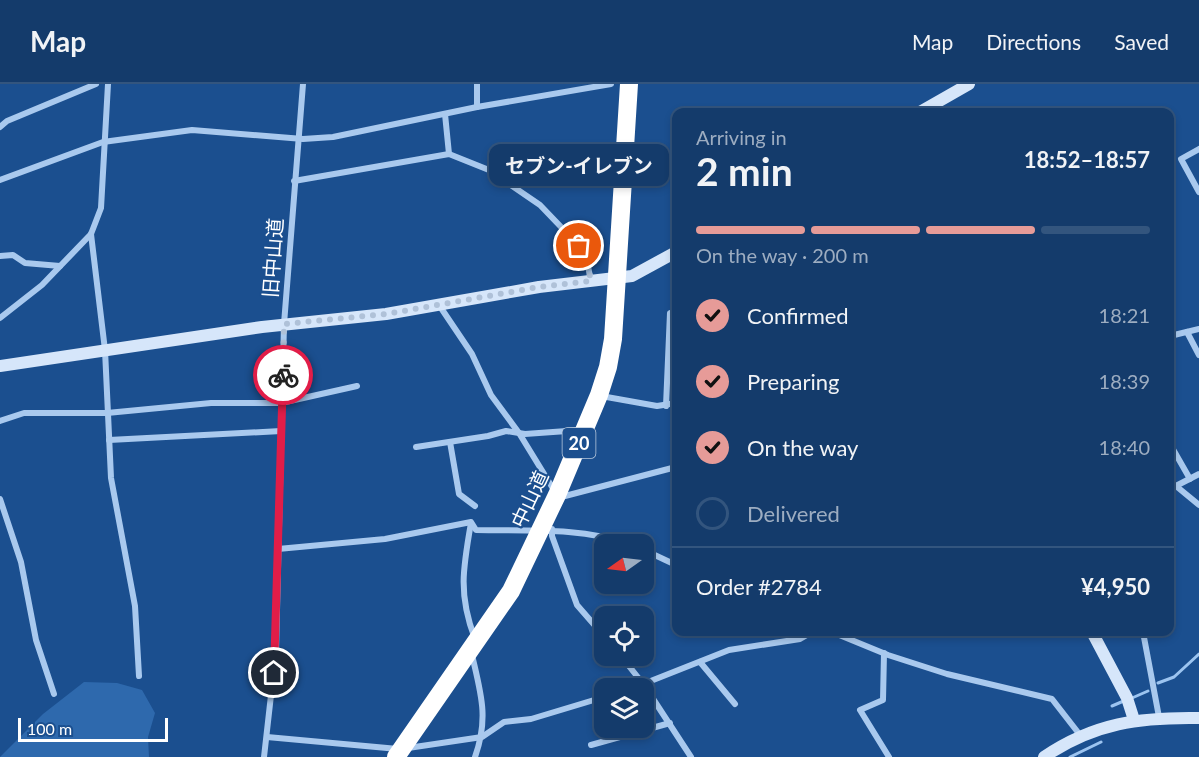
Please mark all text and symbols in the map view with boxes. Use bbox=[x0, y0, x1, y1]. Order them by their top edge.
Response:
text: Map bbox=[30, 24, 86, 58]
text: Map bbox=[912, 29, 953, 54]
text: Directions bbox=[986, 29, 1081, 54]
text: Saved bbox=[1114, 29, 1169, 54]
text: Arriving in bbox=[696, 125, 787, 149]
callout: セブン-イレブン bbox=[489, 144, 669, 186]
text: 18:52–18:57 bbox=[1024, 146, 1150, 173]
text: 2 min bbox=[696, 148, 793, 194]
text: セブン-イレブン bbox=[505, 153, 653, 177]
street label: 旧中山道 bbox=[257, 217, 287, 299]
pin bbox=[553, 220, 604, 271]
icon: bag bbox=[562, 229, 595, 262]
text: On the way · 200 m bbox=[696, 243, 869, 267]
icon: check bbox=[696, 299, 729, 332]
text: Confirmed bbox=[747, 302, 849, 329]
text: 18:21 bbox=[1099, 303, 1150, 327]
courier bbox=[253, 345, 313, 405]
icon: bike bbox=[267, 359, 300, 392]
icon: check bbox=[696, 365, 729, 398]
text: Preparing bbox=[747, 368, 839, 395]
text: 18:39 bbox=[1099, 369, 1150, 393]
road number: 20 bbox=[562, 428, 596, 458]
icon: check bbox=[696, 431, 729, 464]
text: On the way bbox=[747, 434, 858, 461]
text: 18:40 bbox=[1099, 435, 1150, 459]
street label: 中山道 bbox=[505, 467, 553, 531]
text: Delivered bbox=[747, 500, 840, 527]
north arrow bbox=[594, 534, 654, 594]
map controls bbox=[594, 534, 654, 738]
text: Order #2784 bbox=[696, 573, 822, 600]
text: ¥4,950 bbox=[1081, 573, 1150, 600]
button: locate bbox=[594, 606, 654, 666]
pin bbox=[248, 647, 299, 698]
icon: home bbox=[257, 656, 290, 689]
button: layers bbox=[594, 678, 654, 738]
scale bar bbox=[18, 715, 168, 742]
text: 100 m bbox=[27, 719, 72, 738]

